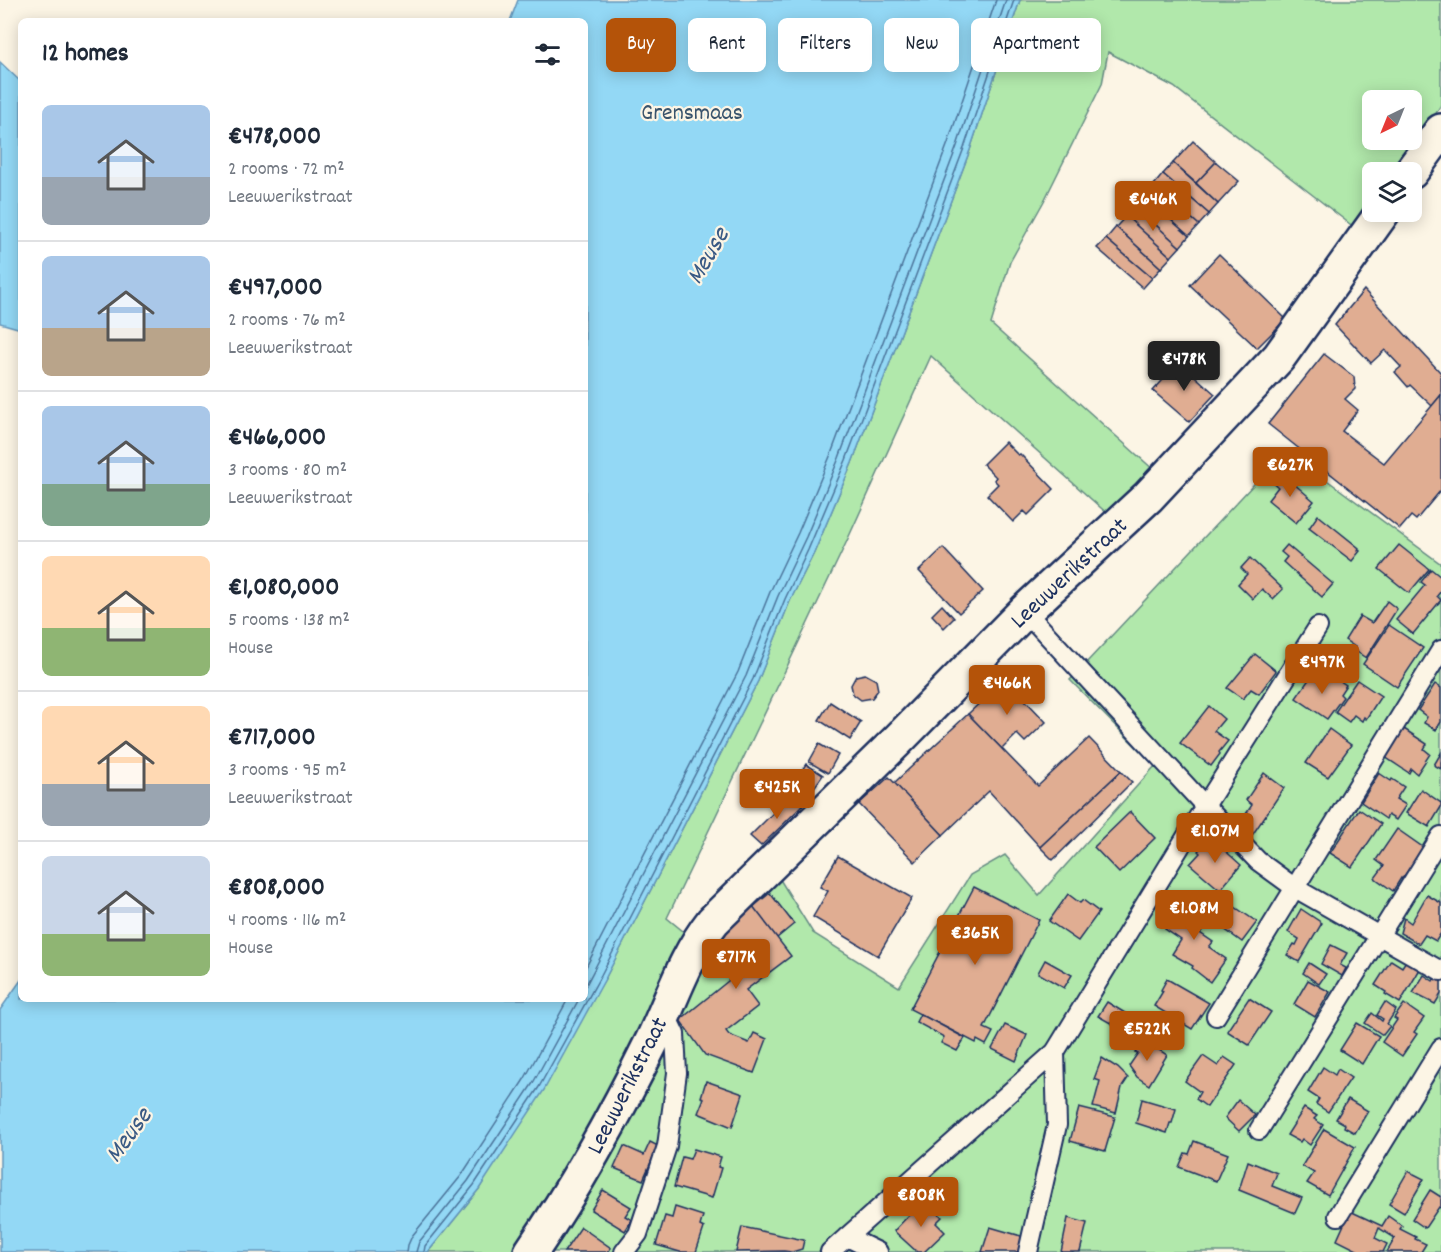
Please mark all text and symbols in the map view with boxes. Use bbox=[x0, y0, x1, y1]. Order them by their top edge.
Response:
chip: Buy bbox=[606, 18, 676, 72]
chip: Rent bbox=[688, 18, 766, 72]
chip: Filters bbox=[778, 18, 872, 72]
chip: New bbox=[884, 18, 959, 72]
chip: Apartment bbox=[971, 18, 1101, 72]
text: 12 homes bbox=[42, 36, 129, 73]
icon: filters bbox=[531, 38, 564, 71]
north arrow bbox=[1362, 90, 1422, 150]
map controls bbox=[1362, 90, 1422, 222]
park label: Grensmaas bbox=[641, 97, 743, 131]
text: €478,000 bbox=[228, 119, 321, 156]
icon: home bbox=[90, 129, 162, 201]
text: 2 rooms · 72 m² bbox=[228, 156, 344, 184]
button: layers bbox=[1362, 162, 1422, 222]
pin: €646K bbox=[1111, 181, 1195, 232]
text: Leeuwerikstraat bbox=[228, 184, 353, 212]
text: €646K bbox=[1129, 186, 1177, 214]
water label: Meuse bbox=[678, 220, 741, 292]
text: €497,000 bbox=[228, 270, 323, 307]
icon: home bbox=[90, 280, 162, 352]
text: 2 rooms · 76 m² bbox=[228, 307, 346, 335]
text: Leeuwerikstraat bbox=[228, 335, 353, 363]
pin: €478K bbox=[1142, 341, 1226, 392]
text: €478K bbox=[1162, 346, 1206, 374]
text: €466,000 bbox=[228, 420, 326, 457]
icon: home bbox=[90, 430, 162, 502]
pin: €627K bbox=[1248, 447, 1332, 498]
text: €627K bbox=[1267, 452, 1313, 480]
text: 3 rooms · 80 m² bbox=[228, 457, 347, 485]
text: Leeuwerikstraat bbox=[228, 485, 353, 513]
street label: Leeuwerikstraat bbox=[1004, 511, 1136, 638]
text: €1,080,000 bbox=[228, 570, 339, 607]
icon: home bbox=[90, 580, 162, 652]
text: 5 rooms · 138 m² bbox=[228, 607, 350, 635]
text: House bbox=[228, 635, 273, 663]
pin: €497K bbox=[1280, 644, 1364, 695]
text: €497K bbox=[1299, 649, 1345, 677]
pin: €466K bbox=[965, 665, 1049, 716]
text: €466K bbox=[983, 670, 1031, 698]
text: €717,000 bbox=[228, 720, 316, 757]
icon: home bbox=[90, 730, 162, 802]
text: 3 rooms · 95 m² bbox=[228, 757, 347, 785]
pin: €425K bbox=[735, 769, 819, 820]
text: €425K bbox=[754, 774, 800, 802]
text: Leeuwerikstraat bbox=[228, 785, 353, 813]
pin: €1.07M bbox=[1166, 813, 1264, 864]
text: €1.07M bbox=[1190, 818, 1240, 846]
text: €808,000 bbox=[228, 870, 325, 907]
icon: home bbox=[90, 880, 162, 952]
pin: €1.08M bbox=[1145, 890, 1243, 941]
text: €1.08M bbox=[1169, 895, 1219, 923]
text: 4 rooms · 116 m² bbox=[228, 907, 346, 935]
pin: €365K bbox=[933, 915, 1017, 966]
text: €365K bbox=[951, 920, 999, 948]
text: House bbox=[228, 935, 273, 963]
pin: €717K bbox=[694, 939, 778, 990]
text: €717K bbox=[716, 944, 756, 972]
pin: €522K bbox=[1105, 1011, 1189, 1062]
street label: Leeuwerikstraat bbox=[580, 1012, 678, 1161]
text: €522K bbox=[1123, 1016, 1171, 1044]
water label: Meuse bbox=[97, 1100, 163, 1171]
pin: €808K bbox=[879, 1177, 963, 1228]
text: €808K bbox=[897, 1182, 945, 1210]

